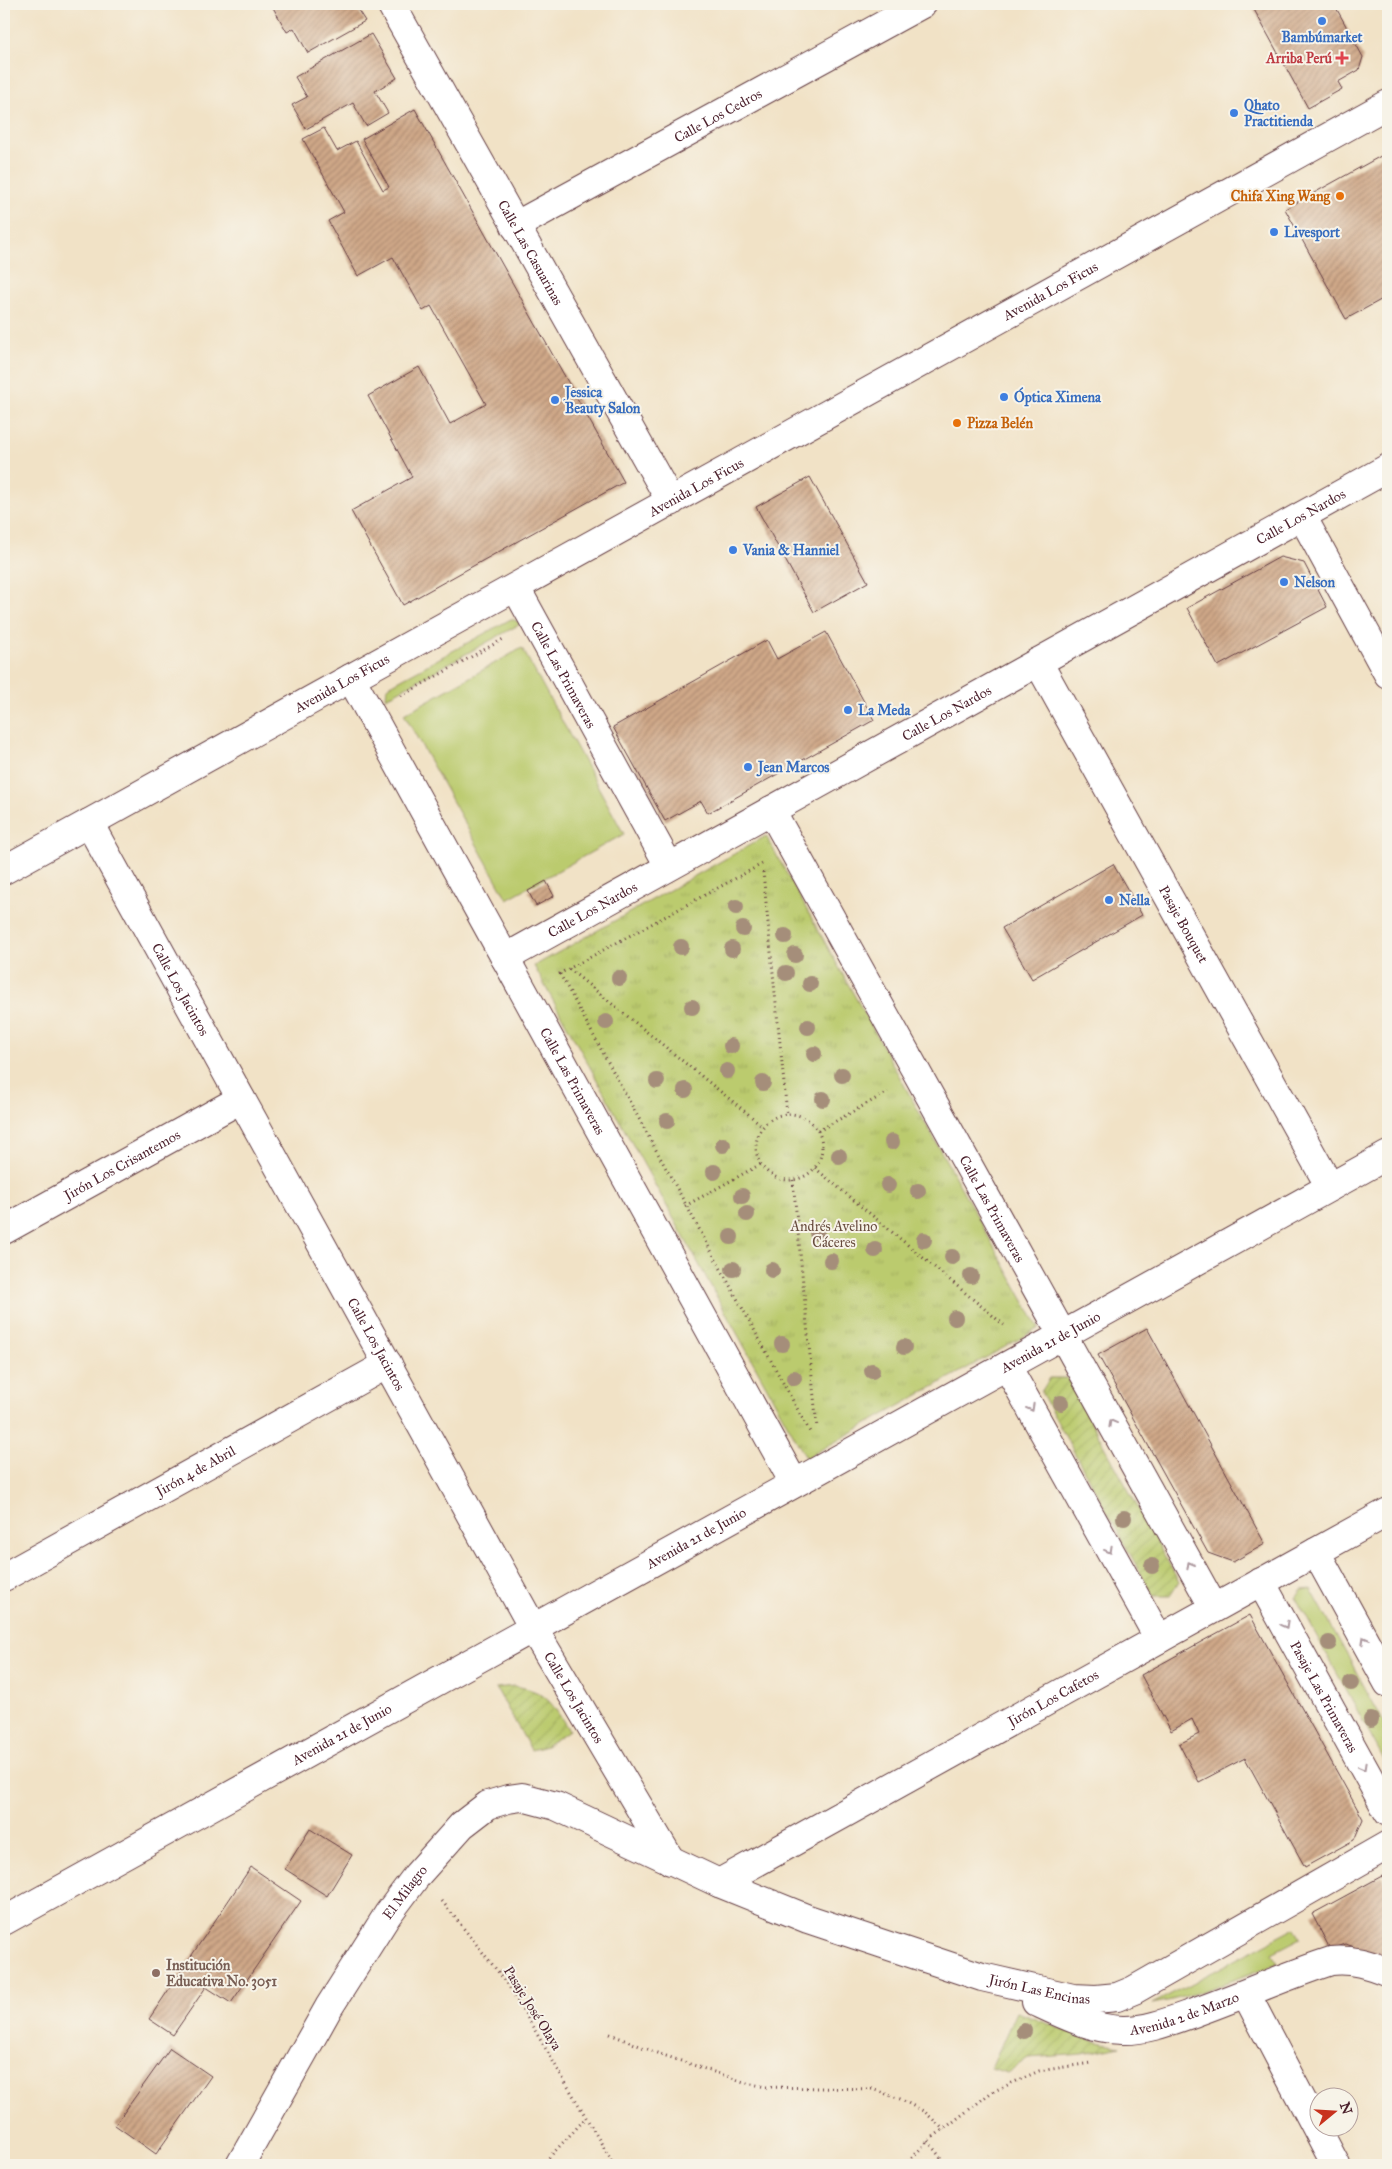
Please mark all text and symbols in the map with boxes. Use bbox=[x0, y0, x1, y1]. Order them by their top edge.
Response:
marker: Bambúmarket bbox=[1316, 15, 1328, 27]
place label: Bambúmarket bbox=[1281, 29, 1363, 46]
place label: Arriba Perú bbox=[1265, 50, 1333, 67]
marker: Arriba Perú bbox=[1336, 52, 1348, 64]
street label: Calle Los Cedros bbox=[671, 85, 765, 147]
place label: Qhato Practitienda bbox=[1244, 97, 1314, 130]
marker: Qhato Practitienda bbox=[1228, 107, 1240, 119]
place label: Chifa Xing Wang bbox=[1231, 188, 1330, 206]
marker: Chifa Xing Wang bbox=[1334, 190, 1346, 202]
street label: Calle Las Casuarinas bbox=[494, 197, 567, 308]
place label: Livesport bbox=[1284, 224, 1340, 242]
marker: Livesport bbox=[1268, 226, 1280, 238]
street label: Avenida Los Ficus bbox=[999, 258, 1101, 325]
place label: Jessica Beauty Salon bbox=[563, 384, 641, 418]
place label: Óptica Ximena bbox=[1014, 387, 1102, 407]
marker: Óptica Ximena bbox=[998, 391, 1010, 403]
marker: Jessica Beauty Salon bbox=[549, 394, 561, 406]
place label: Pizza Belén bbox=[967, 415, 1033, 432]
marker: Pizza Belén bbox=[951, 417, 963, 429]
street label: Avenida Los Ficus bbox=[645, 454, 747, 521]
street label: Calle Los Nardos bbox=[1253, 485, 1349, 548]
place label: Vania & Hanniel bbox=[742, 542, 841, 559]
marker: Vania & Hanniel bbox=[727, 544, 739, 556]
place label: Nelson bbox=[1294, 574, 1336, 591]
marker: Nelson bbox=[1278, 576, 1290, 588]
street label: Calle Las Primaveras bbox=[527, 619, 600, 731]
street label: Avenida Los Ficus bbox=[291, 650, 392, 717]
street label: Calle Los Nardos bbox=[899, 682, 994, 745]
place label: La Meda bbox=[858, 702, 911, 719]
marker: La Meda bbox=[842, 704, 854, 716]
place label: Jean Marcos bbox=[756, 759, 829, 777]
marker: Jean Marcos bbox=[742, 761, 754, 773]
street label: Calle Los Nardos bbox=[545, 878, 640, 941]
street label: Pasaje Bouquet bbox=[1155, 883, 1212, 966]
place label: Nella bbox=[1119, 892, 1151, 909]
marker: Nella bbox=[1103, 894, 1115, 906]
street label: Calle Los Jacintos bbox=[148, 940, 213, 1039]
street label: Calle Las Primaveras bbox=[536, 1025, 609, 1138]
street label: Jirón Los Crisantemos bbox=[60, 1126, 183, 1206]
street label: Calle Las Primaveras bbox=[955, 1153, 1028, 1265]
park label: Andrés Avelino Cáceres bbox=[790, 1218, 877, 1251]
street label: Calle Los Jacintos bbox=[344, 1295, 408, 1394]
street label: Avenida 21 de Junio bbox=[997, 1308, 1103, 1377]
one-way arrow bbox=[1024, 1403, 1034, 1412]
one-way arrow bbox=[1108, 1419, 1118, 1428]
street label: Jirón 4 de Abril bbox=[151, 1442, 239, 1502]
street label: Avenida 21 de Junio bbox=[643, 1504, 749, 1573]
one-way arrow bbox=[1103, 1545, 1113, 1554]
one-way arrow bbox=[1187, 1561, 1197, 1570]
one-way arrow bbox=[1278, 1619, 1288, 1628]
one-way arrow bbox=[1361, 1636, 1371, 1645]
street label: Pasaje Las Primaveras bbox=[1286, 1638, 1361, 1756]
street label: Calle Los Jacintos bbox=[540, 1649, 607, 1746]
street label: Jirón Los Cafetos bbox=[1003, 1666, 1102, 1732]
street label: Avenida 21 de Junio bbox=[288, 1700, 395, 1769]
one-way arrow bbox=[1357, 1761, 1367, 1770]
street label: El Milagro bbox=[379, 1862, 431, 1923]
place label: Institución Educativa No. 3051 bbox=[166, 1957, 278, 1991]
street label: Pasaje José Olaya bbox=[499, 1963, 565, 2054]
marker: Institución Educativa No. 3051 bbox=[150, 1967, 162, 1979]
street label: Jirón Las Encinas bbox=[985, 1970, 1090, 2008]
street label: Avenida 2 de Marzo bbox=[1128, 1989, 1241, 2039]
north arrow bbox=[1310, 2086, 1360, 2136]
text: N bbox=[1336, 2100, 1356, 2117]

